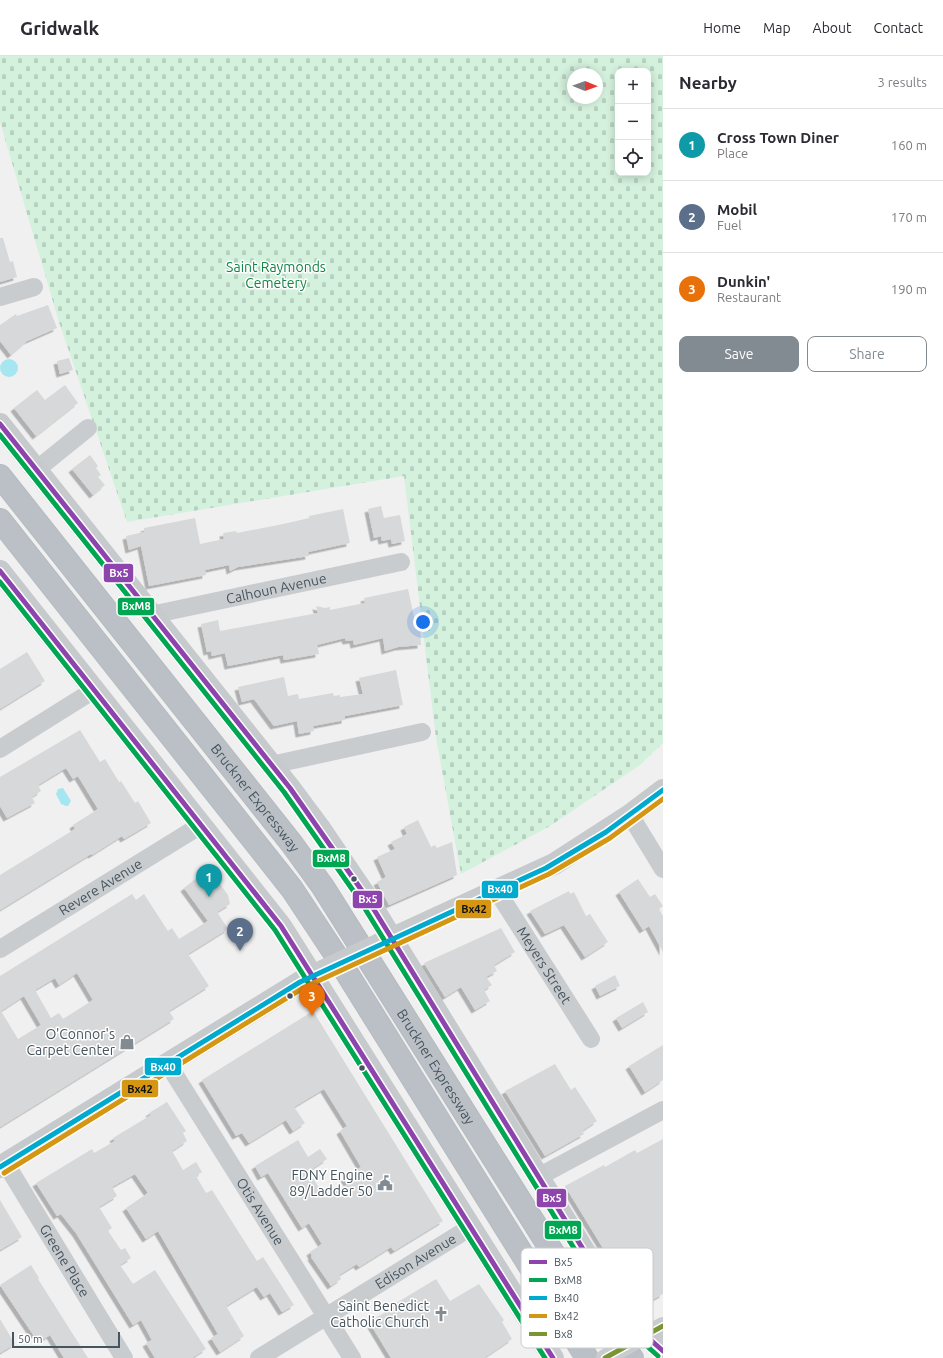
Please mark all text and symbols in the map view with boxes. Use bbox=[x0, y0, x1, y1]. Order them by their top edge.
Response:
text: Gridwalk bbox=[20, 17, 99, 39]
text: Home bbox=[703, 20, 741, 36]
text: Map bbox=[763, 20, 791, 36]
text: About bbox=[813, 20, 852, 36]
text: Contact bbox=[874, 20, 923, 36]
north arrow bbox=[567, 68, 603, 104]
map controls bbox=[615, 68, 651, 176]
button: + bbox=[615, 68, 651, 104]
text: Nearby bbox=[679, 73, 737, 92]
text: 3 results bbox=[877, 75, 927, 89]
button: − bbox=[615, 104, 651, 140]
text: Cross Town Diner bbox=[717, 129, 839, 146]
text: 1 bbox=[688, 138, 696, 152]
text: 160 m bbox=[891, 138, 927, 152]
button: locate bbox=[615, 140, 651, 176]
text: Place bbox=[717, 146, 748, 160]
text: Mobil bbox=[717, 201, 757, 218]
text: 2 bbox=[688, 210, 696, 224]
text: 170 m bbox=[891, 210, 927, 224]
text: Fuel bbox=[717, 218, 742, 232]
park label: Saint Raymonds Cemetery bbox=[226, 259, 326, 291]
text: Dunkin' bbox=[717, 273, 770, 290]
text: 3 bbox=[688, 282, 696, 296]
text: 190 m bbox=[891, 282, 927, 296]
text: Restaurant bbox=[717, 290, 781, 304]
button: Save bbox=[679, 336, 799, 372]
button: Share bbox=[807, 336, 927, 372]
line badge: Bx5 bbox=[103, 563, 134, 583]
text: Bx5 bbox=[109, 567, 129, 579]
street label: Calhoun Avenue bbox=[225, 570, 328, 607]
line badge: BxM8 bbox=[117, 597, 155, 616]
text: BxM8 bbox=[121, 600, 151, 612]
your location bbox=[413, 612, 433, 632]
street label: Bruckner Expressway bbox=[208, 741, 303, 855]
line badge: BxM8 bbox=[312, 849, 350, 868]
text: BxM8 bbox=[316, 852, 346, 864]
street label: Revere Avenue bbox=[56, 855, 145, 919]
pin: 1 bbox=[196, 864, 222, 897]
unlabelled marker bbox=[349, 874, 359, 884]
line badge: Bx40 bbox=[481, 880, 519, 899]
text: Bx40 bbox=[487, 883, 513, 895]
line badge: Bx5 bbox=[352, 890, 383, 909]
text: Bx5 bbox=[358, 893, 378, 905]
line badge: Bx42 bbox=[455, 899, 492, 919]
text: Bx42 bbox=[461, 903, 487, 915]
pin: 2 bbox=[227, 918, 253, 951]
street label: Meyers Street bbox=[514, 924, 575, 1007]
pin: 3 bbox=[299, 983, 325, 1016]
unlabelled marker bbox=[285, 991, 295, 1001]
street label: Bruckner Expressway bbox=[394, 1006, 478, 1128]
place label: O'Connor's Carpet Center bbox=[26, 1026, 116, 1058]
shop icon: O'Connor's Carpet Center bbox=[118, 1033, 136, 1051]
line badge: Bx40 bbox=[144, 1057, 182, 1076]
text: Bx40 bbox=[150, 1061, 176, 1073]
unlabelled marker bbox=[357, 1063, 367, 1073]
line badge: Bx42 bbox=[121, 1079, 159, 1098]
text: Bx42 bbox=[127, 1083, 153, 1095]
place label: FDNY Engine 89/Ladder 50 bbox=[289, 1167, 373, 1199]
public building icon: FDNY Engine 89/Ladder 50 bbox=[376, 1174, 394, 1192]
street label: Otis Avenue bbox=[233, 1175, 287, 1248]
line badge: Bx5 bbox=[536, 1188, 567, 1208]
text: Bx5 bbox=[542, 1192, 562, 1204]
line badge: BxM8 bbox=[544, 1220, 582, 1240]
street label: Greene Place bbox=[36, 1221, 93, 1300]
text: BxM8 bbox=[548, 1224, 578, 1236]
street label: Edison Avenue bbox=[372, 1230, 459, 1292]
legend bbox=[521, 1248, 653, 1348]
text: Bx5 bbox=[554, 1256, 573, 1268]
text: BxM8 bbox=[554, 1274, 582, 1286]
text: Bx40 bbox=[554, 1292, 579, 1304]
place label: Saint Benedict Catholic Church bbox=[330, 1298, 429, 1330]
church icon: Saint Benedict Catholic Church bbox=[432, 1305, 450, 1323]
text: Bx42 bbox=[554, 1310, 579, 1322]
text: Bx8 bbox=[554, 1328, 573, 1340]
scale bar bbox=[12, 1330, 120, 1349]
text: 50 m bbox=[18, 1333, 42, 1345]

